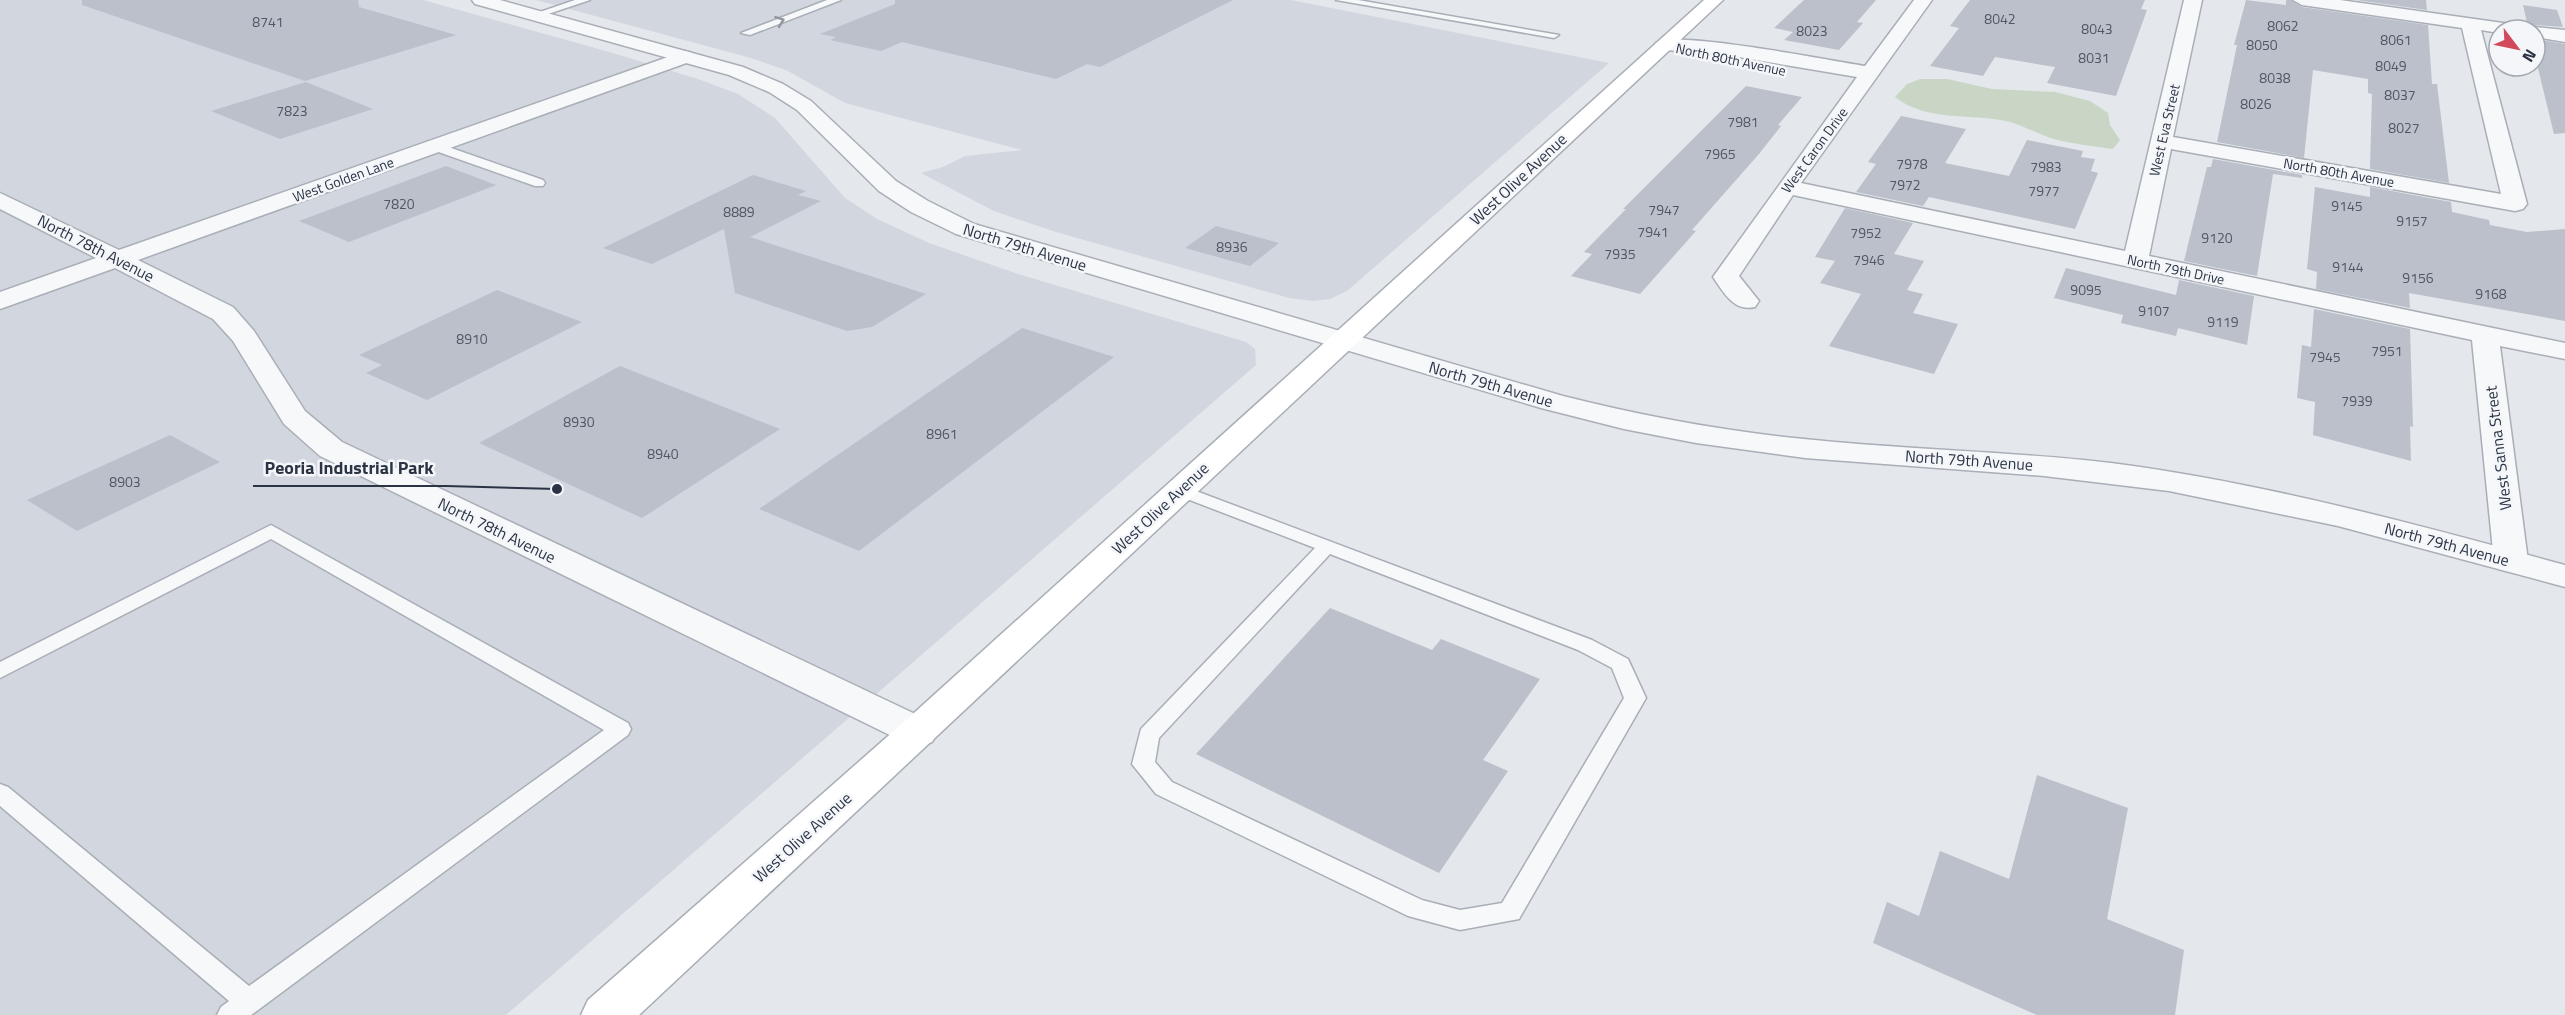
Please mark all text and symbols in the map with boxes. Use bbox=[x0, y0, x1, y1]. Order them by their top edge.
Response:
house number: 8042 bbox=[1984, 8, 2016, 29]
house number: 8741 bbox=[252, 11, 284, 32]
house number: 8062 bbox=[2267, 15, 2299, 36]
one-way arrow bbox=[773, 16, 784, 28]
house number: 8043 bbox=[2081, 18, 2113, 39]
north arrow bbox=[2487, 18, 2547, 78]
house number: 8023 bbox=[1796, 20, 1828, 41]
house number: 8061 bbox=[2380, 29, 2412, 50]
house number: 8050 bbox=[2246, 34, 2278, 55]
street label: North 80th Avenue bbox=[1674, 37, 1788, 81]
text: N bbox=[2517, 45, 2543, 67]
house number: 8031 bbox=[2078, 47, 2110, 68]
house number: 8049 bbox=[2375, 55, 2407, 76]
house number: 8038 bbox=[2259, 67, 2291, 88]
street label: West Eva Street bbox=[2143, 82, 2185, 178]
house number: 8037 bbox=[2384, 84, 2416, 105]
house number: 8026 bbox=[2240, 93, 2272, 114]
house number: 7823 bbox=[276, 100, 308, 121]
street label: West Caron Drive bbox=[1776, 103, 1852, 197]
house number: 7981 bbox=[1727, 111, 1759, 132]
house number: 8027 bbox=[2388, 117, 2420, 138]
street label: West Olive Avenue bbox=[1464, 127, 1572, 231]
house number: 7965 bbox=[1704, 143, 1736, 164]
street label: West Golden Lane bbox=[289, 151, 397, 207]
street label: North 80th Avenue bbox=[2282, 152, 2396, 192]
house number: 7978 bbox=[1896, 153, 1928, 174]
house number: 7983 bbox=[2030, 156, 2062, 177]
house number: 7972 bbox=[1889, 174, 1921, 195]
house number: 7977 bbox=[2028, 180, 2060, 201]
house number: 7820 bbox=[383, 193, 415, 214]
house number: 9145 bbox=[2331, 195, 2363, 216]
house number: 7947 bbox=[1648, 199, 1680, 220]
house number: 8889 bbox=[723, 201, 755, 222]
street label: North 78th Avenue bbox=[33, 208, 159, 288]
house number: 9157 bbox=[2396, 210, 2428, 231]
street label: North 79th Avenue bbox=[960, 217, 1090, 277]
house number: 7941 bbox=[1637, 221, 1669, 242]
house number: 7952 bbox=[1850, 222, 1882, 243]
house number: 9120 bbox=[2201, 227, 2233, 248]
house number: 8936 bbox=[1216, 236, 1248, 257]
house number: 7935 bbox=[1604, 243, 1636, 264]
street label: North 79th Drive bbox=[2125, 248, 2227, 290]
house number: 7946 bbox=[1853, 249, 1885, 270]
house number: 9144 bbox=[2332, 256, 2364, 277]
house number: 9156 bbox=[2402, 267, 2434, 288]
house number: 9095 bbox=[2070, 279, 2102, 300]
house number: 9168 bbox=[2475, 283, 2507, 304]
house number: 9107 bbox=[2138, 300, 2170, 321]
house number: 9119 bbox=[2207, 311, 2239, 332]
house number: 8910 bbox=[456, 328, 488, 349]
house number: 7951 bbox=[2371, 340, 2403, 361]
house number: 7945 bbox=[2309, 346, 2341, 367]
street label: North 79th Avenue bbox=[1426, 355, 1556, 413]
street label: West Sanna Street bbox=[2478, 384, 2518, 512]
house number: 7939 bbox=[2341, 390, 2373, 411]
house number: 8930 bbox=[563, 411, 595, 432]
house number: 8961 bbox=[926, 423, 958, 444]
house number: 8940 bbox=[647, 443, 679, 464]
street label: North 79th Avenue bbox=[1904, 444, 2034, 476]
callout: Peoria Industrial Park bbox=[253, 450, 446, 486]
text: Peoria Industrial Park bbox=[265, 454, 434, 481]
street label: West Olive Avenue bbox=[1106, 456, 1214, 560]
house number: 8903 bbox=[109, 471, 141, 492]
street label: North 78th Avenue bbox=[434, 491, 560, 569]
street label: North 79th Avenue bbox=[2382, 516, 2512, 572]
street label: West Olive Avenue bbox=[747, 786, 857, 888]

